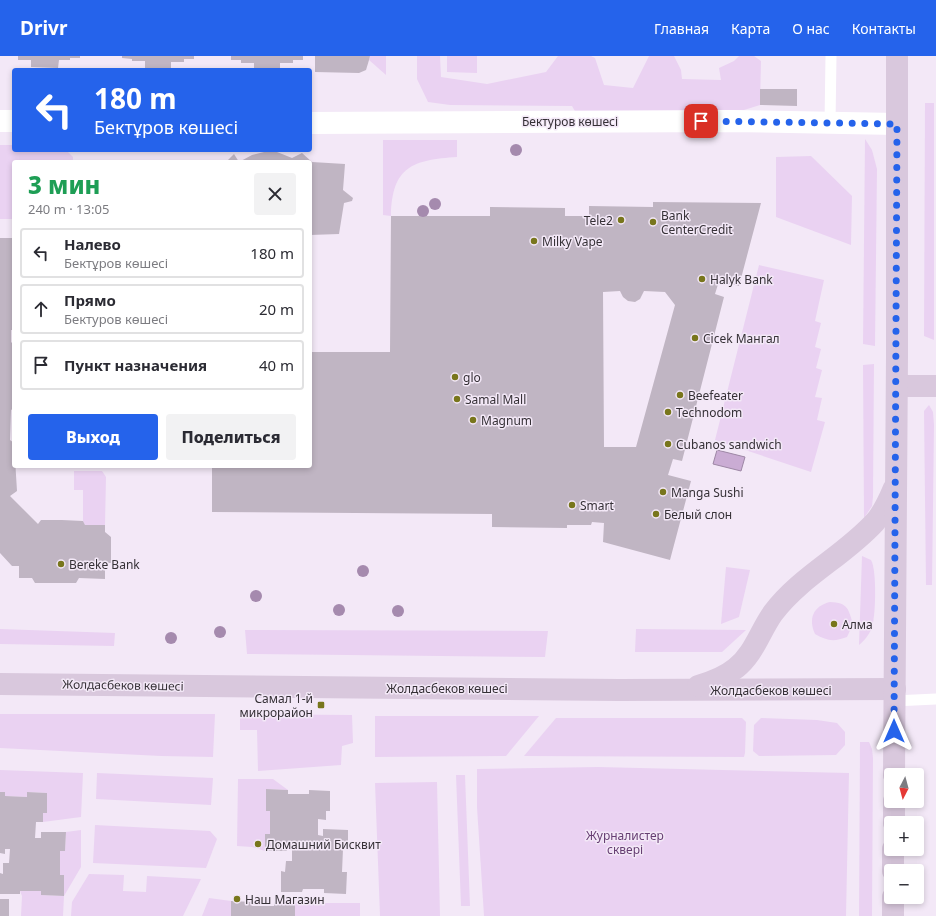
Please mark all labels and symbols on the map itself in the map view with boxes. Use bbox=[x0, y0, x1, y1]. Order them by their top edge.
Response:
pin bbox=[684, 104, 718, 138]
street label: Бектуров көшесі bbox=[522, 113, 618, 130]
place label: Bank CenterCredit bbox=[661, 207, 733, 238]
place label: Tele2 bbox=[584, 212, 613, 229]
marker: Tele2 bbox=[616, 215, 626, 225]
marker: Bank CenterCredit bbox=[648, 217, 658, 227]
place label: Milky Vape bbox=[542, 233, 603, 250]
marker: Milky Vape bbox=[529, 236, 539, 246]
place label: Halyk Bank bbox=[710, 271, 773, 288]
marker: Halyk Bank bbox=[697, 274, 707, 284]
place label: Cicek Мангал bbox=[703, 330, 780, 347]
marker: Cicek Мангал bbox=[690, 333, 700, 343]
place label: glo bbox=[463, 369, 481, 386]
marker: glo bbox=[450, 372, 460, 382]
place label: Beefeater bbox=[688, 387, 743, 404]
marker: Beefeater bbox=[675, 390, 685, 400]
place label: Samal Mall bbox=[465, 391, 526, 408]
marker: Samal Mall bbox=[452, 394, 462, 404]
place label: Technodom bbox=[676, 404, 742, 421]
marker: Technodom bbox=[663, 407, 673, 417]
place label: Magnum bbox=[481, 412, 532, 429]
marker: Magnum bbox=[468, 415, 478, 425]
place label: Cubanos sandwich bbox=[676, 436, 782, 453]
marker: Cubanos sandwich bbox=[663, 439, 673, 449]
place label: Manga Sushi bbox=[671, 484, 744, 501]
marker: Manga Sushi bbox=[658, 487, 668, 497]
place label: Smart bbox=[580, 497, 614, 514]
marker: Smart bbox=[567, 500, 577, 510]
place label: Белый слон bbox=[664, 506, 732, 523]
marker: Белый слон bbox=[651, 509, 661, 519]
place label: Bereke Bank bbox=[69, 556, 140, 573]
marker: Bereke Bank bbox=[56, 559, 66, 569]
place label: Алма bbox=[842, 616, 873, 633]
marker: Алма bbox=[829, 619, 839, 629]
street label: Жолдасбеков көшесі bbox=[62, 675, 184, 695]
street label: Жолдасбеков көшесі bbox=[386, 680, 508, 697]
street label: Жолдасбеков көшесі bbox=[710, 682, 832, 699]
place label: Самал 1-й микрорайон bbox=[240, 690, 313, 721]
marker: Самал 1-й микрорайон bbox=[316, 700, 326, 710]
position arrow bbox=[873, 710, 915, 752]
north arrow bbox=[884, 768, 924, 808]
park label: Журналиcтер сквері bbox=[586, 827, 664, 858]
place label: Домашний Бисквит bbox=[266, 836, 381, 853]
marker: Домашний Бисквит bbox=[253, 839, 263, 849]
place label: Наш Магазин bbox=[245, 891, 325, 908]
marker: Наш Магазин bbox=[232, 894, 242, 904]

